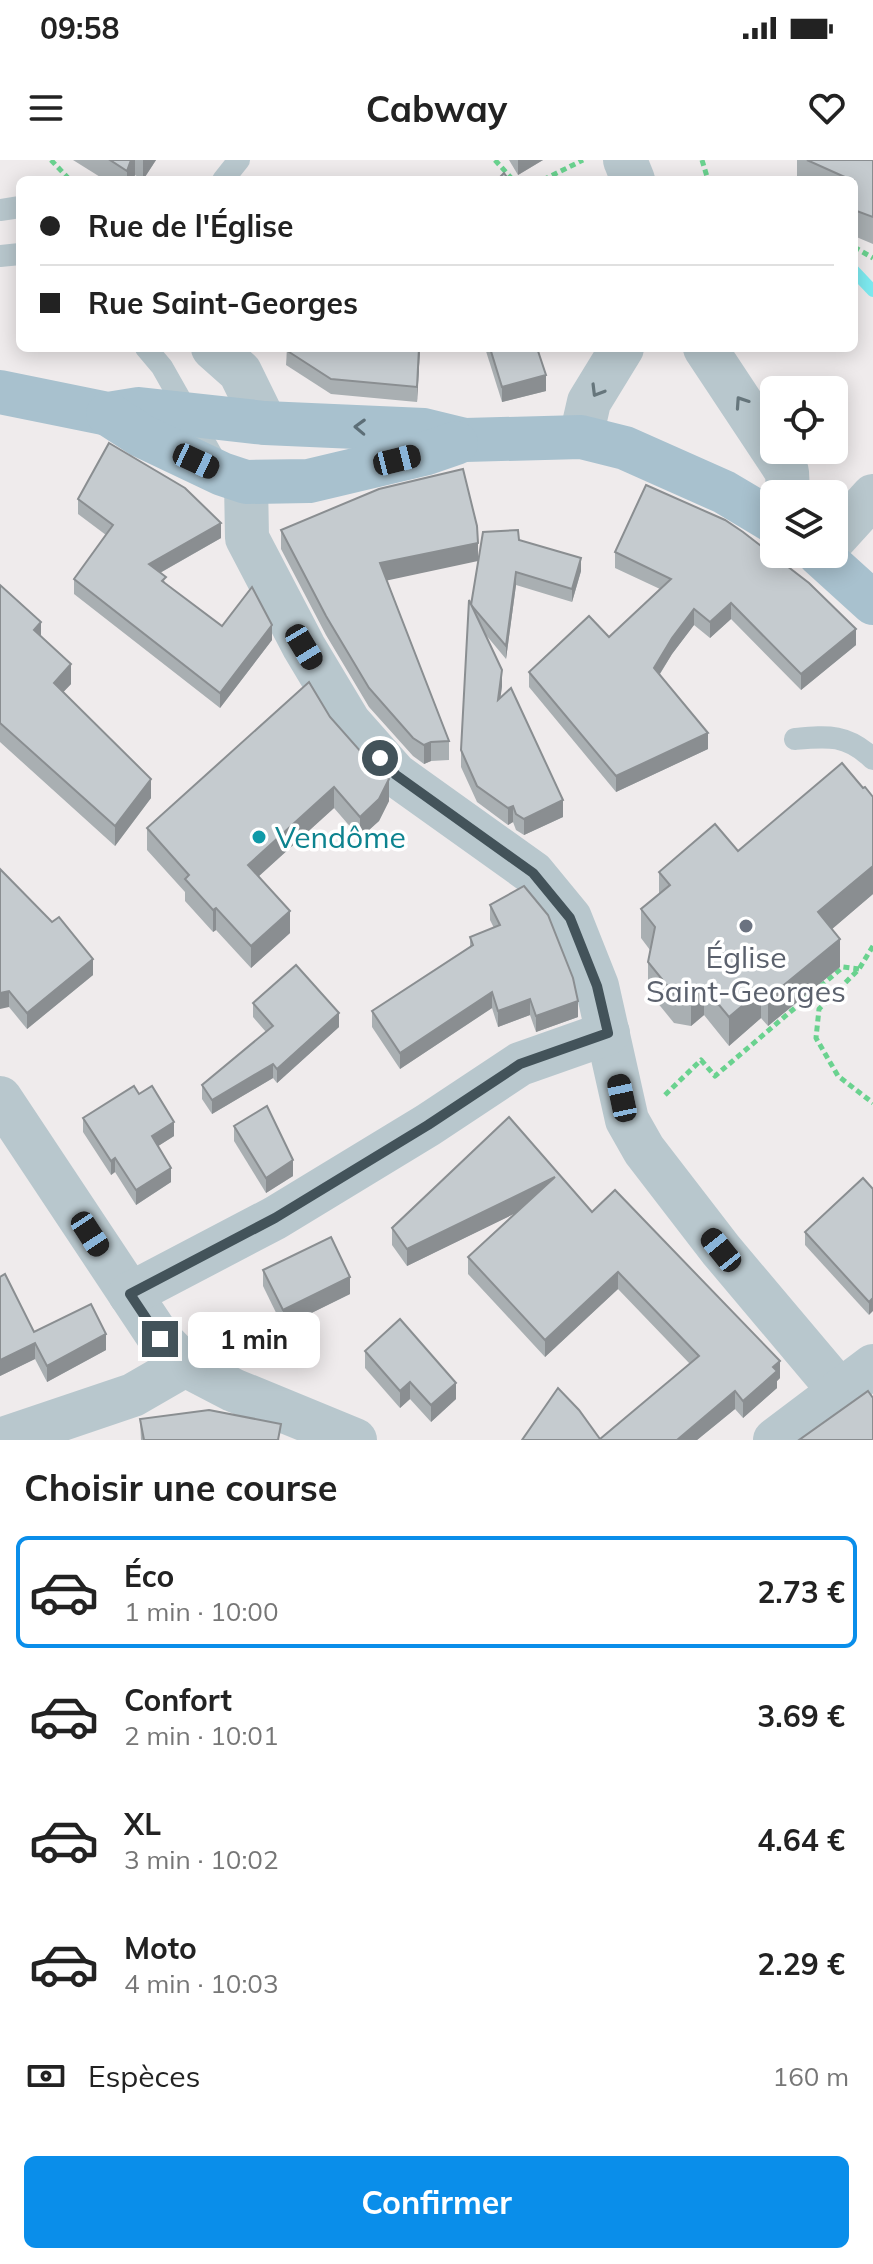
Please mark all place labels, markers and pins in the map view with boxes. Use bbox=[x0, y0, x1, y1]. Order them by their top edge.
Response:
place label: Vendôme bbox=[275, 818, 406, 856]
marker: Vendôme bbox=[250, 828, 268, 846]
marker: Église Saint-Georges bbox=[737, 917, 755, 935]
place label: Église Saint-Georges bbox=[646, 938, 846, 1010]

